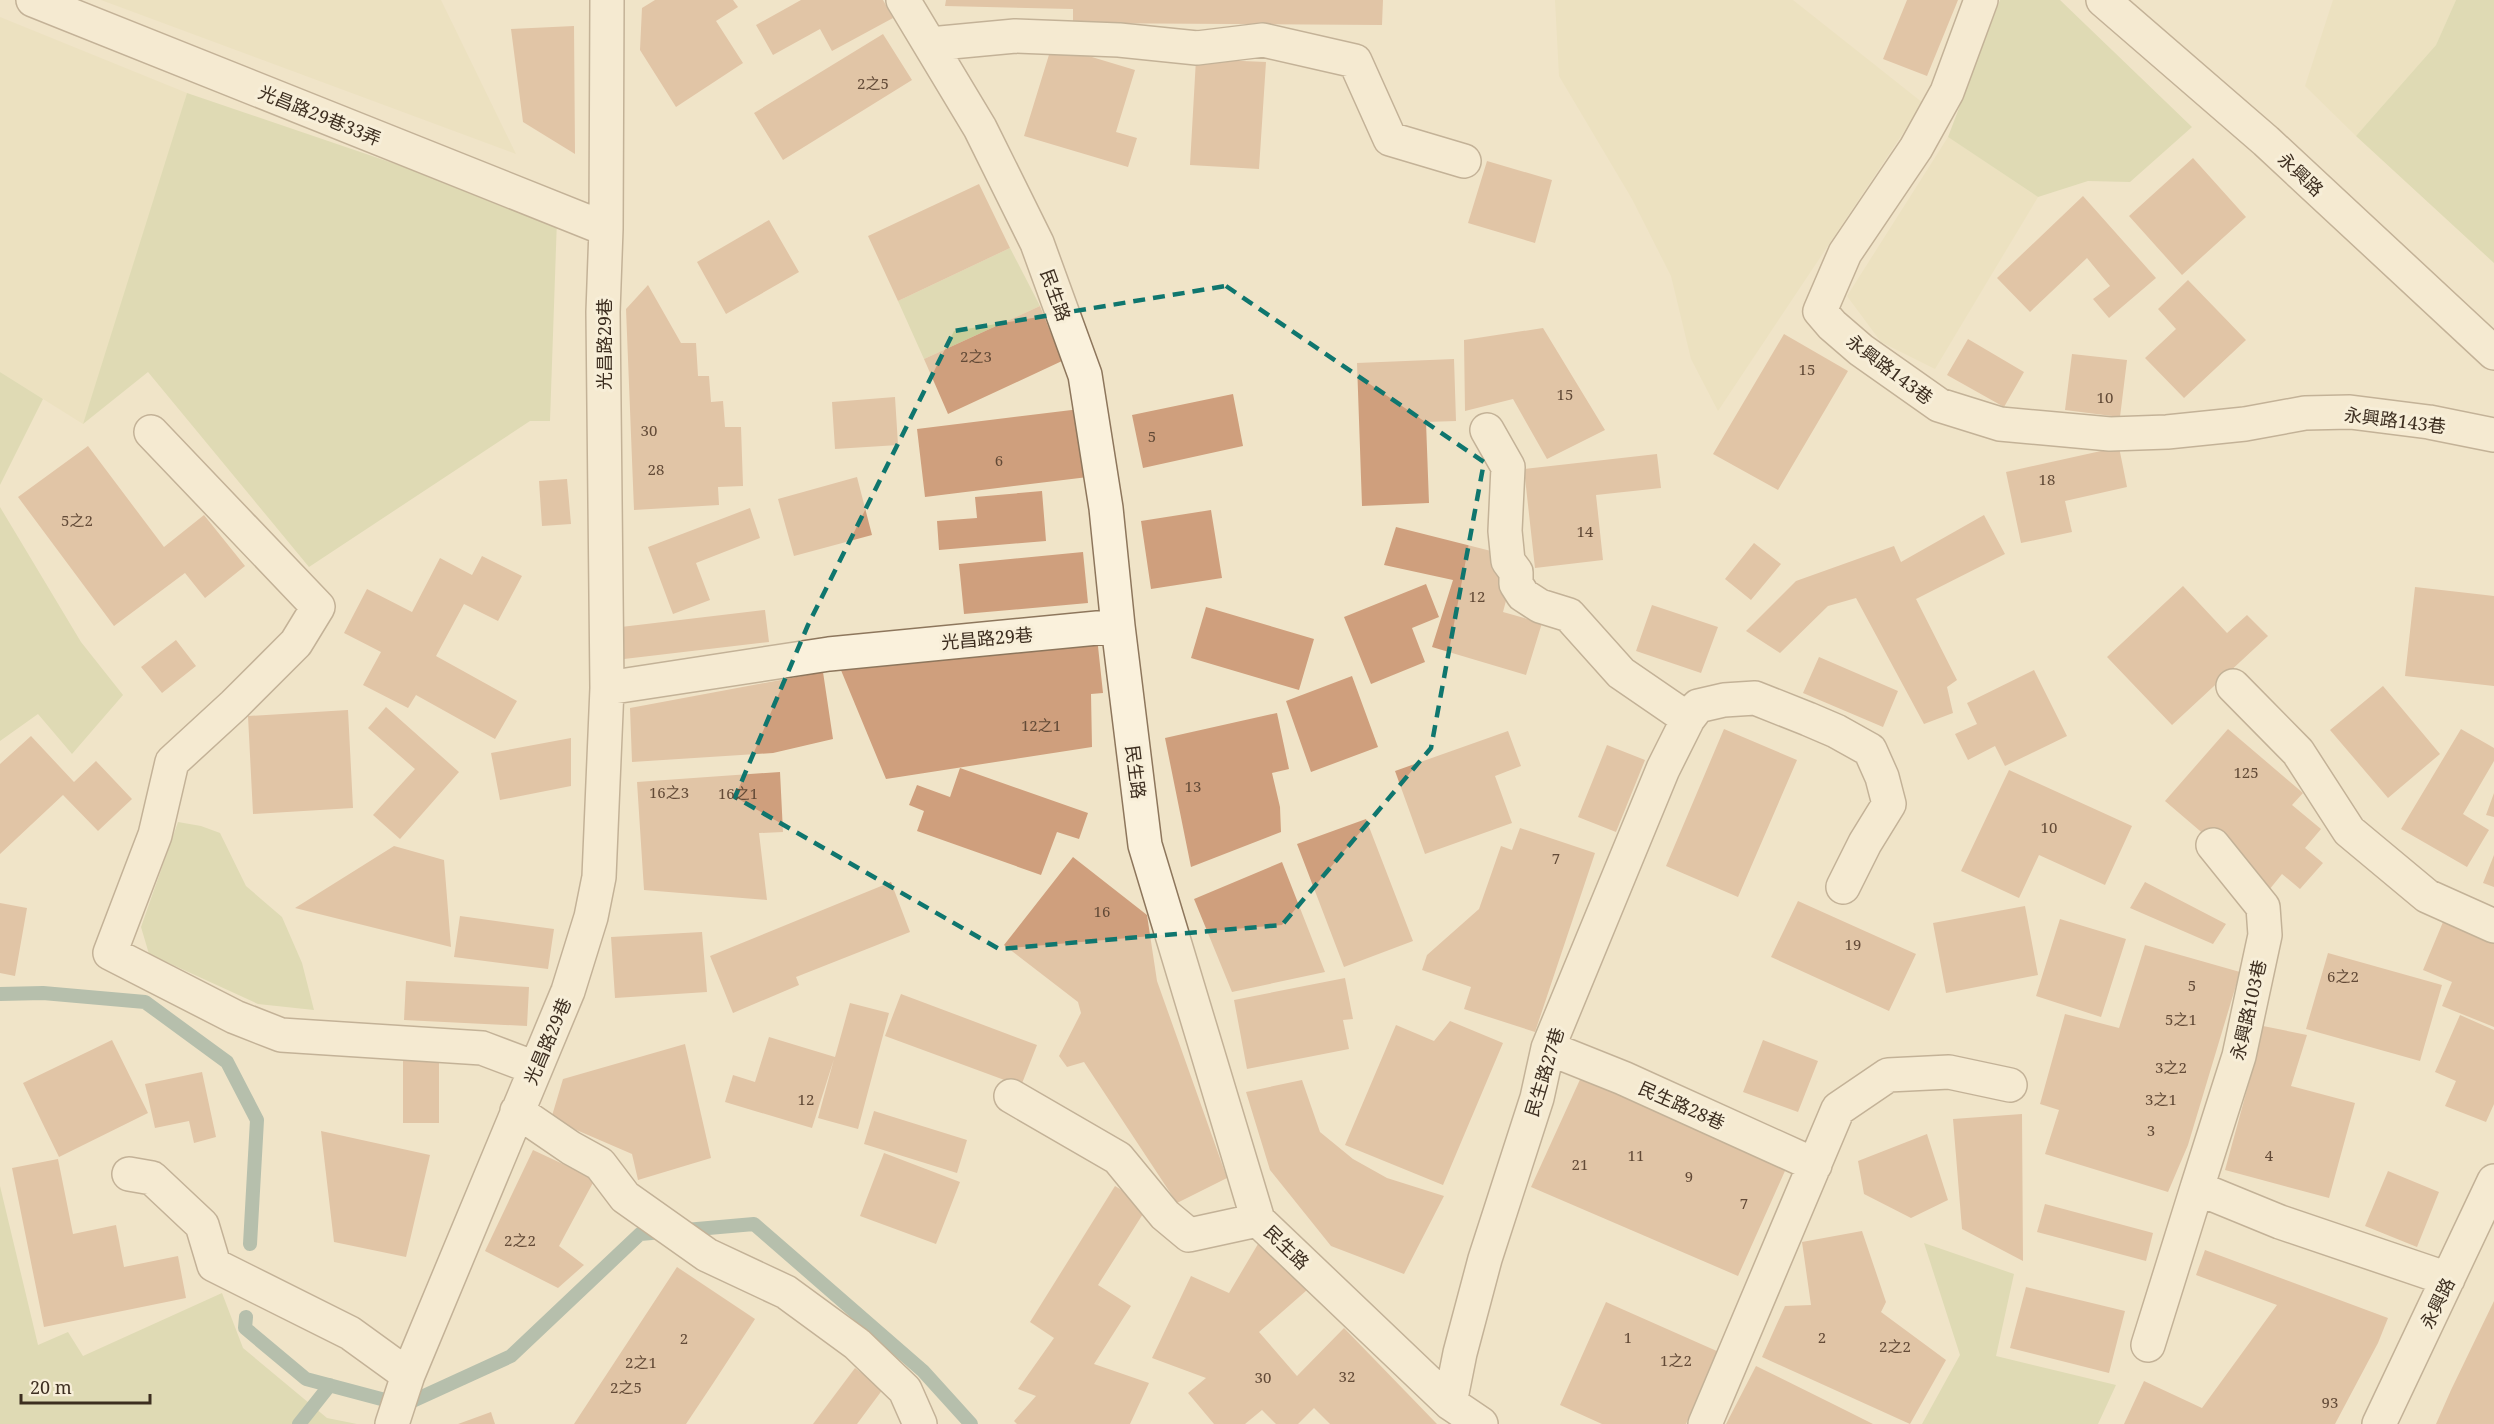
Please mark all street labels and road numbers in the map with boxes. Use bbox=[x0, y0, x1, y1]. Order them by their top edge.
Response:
street label: 光昌路29巷33弄 bbox=[255, 79, 385, 151]
street label: 永興路 bbox=[2273, 147, 2329, 201]
street label: 民生路 bbox=[1035, 266, 1077, 324]
street label: 光昌路29巷 bbox=[592, 298, 616, 390]
street label: 永興路143巷 bbox=[1842, 329, 1938, 409]
street label: 永興路143巷 bbox=[2343, 402, 2447, 438]
street label: 光昌路29巷 bbox=[940, 622, 1034, 654]
street label: 民生路 bbox=[1121, 744, 1151, 800]
street label: 永興路103巷 bbox=[2225, 958, 2271, 1062]
street label: 光昌路29巷 bbox=[518, 994, 576, 1088]
street label: 民生路27巷 bbox=[1519, 1024, 1569, 1120]
street label: 民生路28巷 bbox=[1635, 1075, 1729, 1135]
street label: 民生路 bbox=[1259, 1220, 1315, 1274]
street label: 永興路 bbox=[2414, 1273, 2460, 1333]

